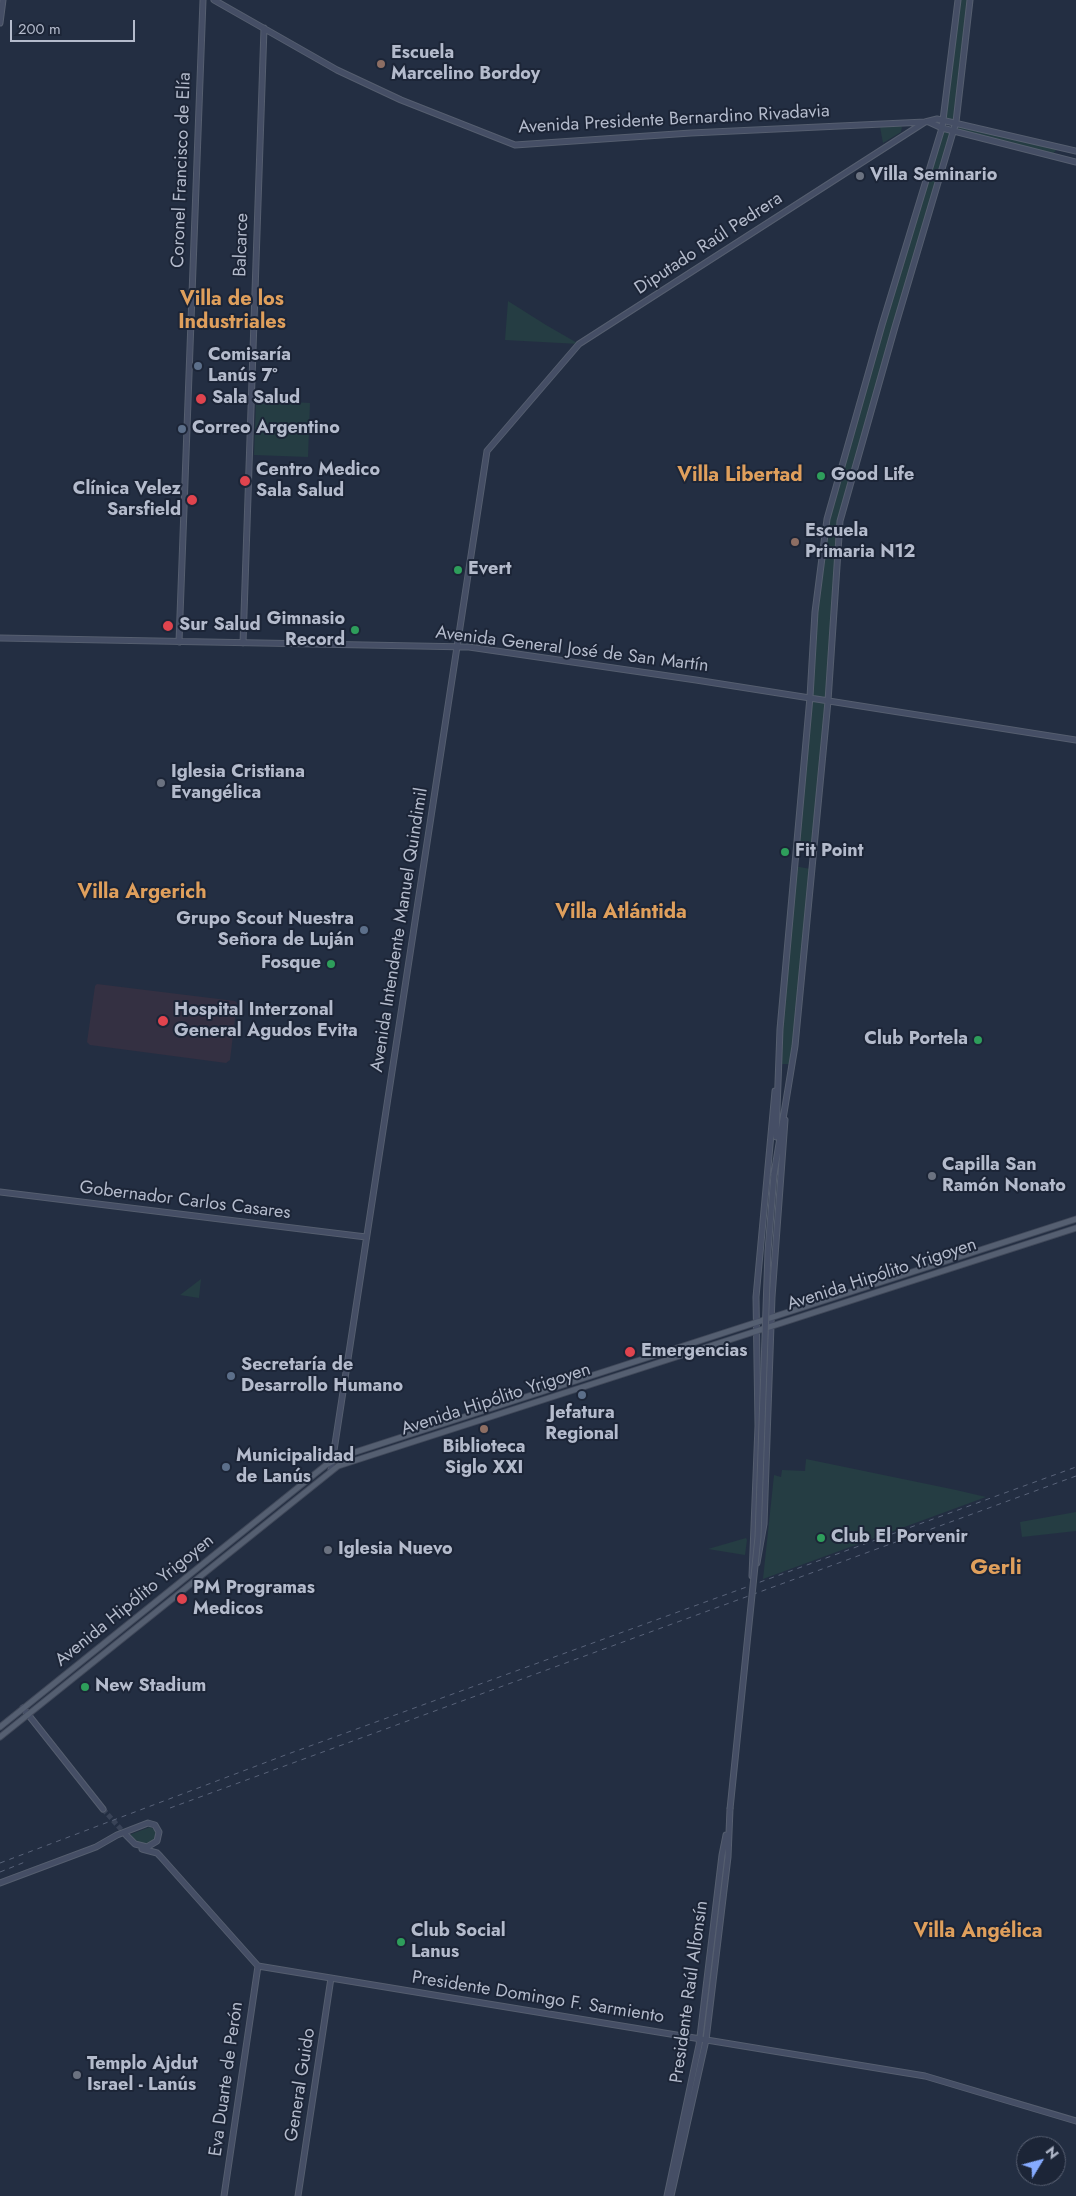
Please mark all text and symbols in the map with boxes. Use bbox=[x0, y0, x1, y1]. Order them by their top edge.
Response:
scale bar bbox=[12, 10, 138, 42]
text: 200 m bbox=[18, 18, 61, 40]
place label: Escuela Marcelino Bordoy bbox=[391, 43, 540, 86]
marker: Escuela Marcelino Bordoy bbox=[375, 58, 387, 70]
street label: Coronel Francisco de Elía bbox=[168, 72, 196, 268]
street label: Avenida Presidente Bernardino Rivadavia bbox=[518, 101, 830, 139]
place label: Villa Seminario bbox=[870, 165, 997, 187]
marker: Villa Seminario bbox=[854, 170, 866, 182]
street label: Diputado Raúl Pedrera bbox=[631, 188, 787, 300]
street label: Balcarce bbox=[230, 213, 254, 277]
district label: Villa de los Industriales bbox=[178, 288, 286, 335]
place label: Comisaría Lanús 7° bbox=[208, 345, 291, 388]
marker: Comisaría Lanús 7° bbox=[192, 360, 204, 372]
place label: Sala Salud bbox=[212, 388, 300, 410]
marker: Sala Salud bbox=[194, 392, 208, 406]
place label: Correo Argentino bbox=[192, 418, 340, 440]
marker: Correo Argentino bbox=[176, 423, 188, 435]
place label: Centro Medico Sala Salud bbox=[256, 460, 380, 502]
district label: Villa Libertad bbox=[677, 464, 803, 488]
place label: Good Life bbox=[831, 465, 914, 487]
marker: Good Life bbox=[815, 470, 827, 482]
marker: Centro Medico Sala Salud bbox=[238, 474, 252, 488]
place label: Clínica Velez Sarsfield bbox=[73, 479, 181, 522]
marker: Clínica Velez Sarsfield bbox=[185, 493, 199, 507]
place label: Escuela Primaria N12 bbox=[805, 521, 915, 564]
marker: Escuela Primaria N12 bbox=[789, 536, 801, 548]
place label: Evert bbox=[468, 559, 512, 581]
marker: Evert bbox=[452, 564, 464, 576]
place label: Gimnasio Record bbox=[267, 609, 345, 652]
place label: Sur Salud bbox=[179, 615, 261, 637]
marker: Sur Salud bbox=[161, 619, 175, 633]
street label: Avenida General José de San Martín bbox=[434, 623, 710, 677]
marker: Gimnasio Record bbox=[349, 624, 361, 636]
place label: Iglesia Cristiana Evangélica bbox=[171, 762, 305, 804]
marker: Iglesia Cristiana Evangélica bbox=[155, 777, 167, 789]
street label: Avenida Intendente Manuel Quindimil bbox=[367, 786, 433, 1074]
place label: Fit Point bbox=[795, 841, 863, 863]
marker: Fit Point bbox=[779, 846, 791, 858]
district label: Villa Argerich bbox=[77, 881, 207, 905]
district label: Villa Atlántida bbox=[555, 901, 687, 925]
place label: Grupo Scout Nuestra Señora de Luján bbox=[176, 909, 354, 952]
marker: Grupo Scout Nuestra Señora de Luján bbox=[358, 924, 370, 936]
place label: Fosque bbox=[261, 953, 321, 975]
marker: Fosque bbox=[325, 958, 337, 970]
place label: Hospital Interzonal General Agudos Evita bbox=[174, 1000, 358, 1042]
marker: Hospital Interzonal General Agudos Evita bbox=[156, 1014, 170, 1028]
place label: Club Portela bbox=[864, 1029, 968, 1051]
marker: Club Portela bbox=[972, 1034, 984, 1046]
place label: Capilla San Ramón Nonato bbox=[942, 1155, 1066, 1198]
marker: Capilla San Ramón Nonato bbox=[926, 1170, 938, 1182]
street label: Gobernador Carlos Casares bbox=[78, 1177, 292, 1225]
street label: Avenida Hipólito Yrigoyen bbox=[784, 1234, 980, 1316]
place label: Emergencias bbox=[641, 1341, 747, 1363]
marker: Emergencias bbox=[623, 1345, 637, 1359]
place label: Secretaría de Desarrollo Humano bbox=[241, 1355, 403, 1398]
street label: Avenida Hipólito Yrigoyen bbox=[398, 1359, 594, 1441]
marker: Secretaría de Desarrollo Humano bbox=[225, 1370, 237, 1382]
marker: Jefatura Regional bbox=[576, 1389, 588, 1401]
place label: Jefatura Regional bbox=[545, 1403, 619, 1446]
marker: Biblioteca Siglo XXI bbox=[478, 1423, 490, 1435]
place label: Biblioteca Siglo XXI bbox=[442, 1437, 526, 1480]
place label: Municipalidad de Lanús bbox=[236, 1446, 354, 1488]
marker: Municipalidad de Lanús bbox=[220, 1461, 232, 1473]
place label: Club El Porvenir bbox=[831, 1527, 968, 1549]
street label: Avenida Hipólito Yrigoyen bbox=[51, 1530, 219, 1672]
marker: Club El Porvenir bbox=[815, 1532, 827, 1544]
place label: Iglesia Nuevo bbox=[338, 1539, 453, 1561]
marker: Iglesia Nuevo bbox=[322, 1544, 334, 1556]
district label: Gerli bbox=[970, 1556, 1022, 1582]
place label: PM Programas Medicos bbox=[193, 1578, 315, 1620]
marker: PM Programas Medicos bbox=[175, 1592, 189, 1606]
place label: New Stadium bbox=[95, 1676, 206, 1698]
marker: New Stadium bbox=[79, 1681, 91, 1693]
street label: Presidente Raúl Alfonsín bbox=[666, 1899, 714, 2085]
district label: Villa Angélica bbox=[913, 1920, 1043, 1944]
place label: Club Social Lanus bbox=[411, 1921, 506, 1964]
marker: Club Social Lanus bbox=[395, 1936, 407, 1948]
street label: Presidente Domingo F. Sarmiento bbox=[410, 1967, 666, 2029]
street label: Eva Duarte de Perón bbox=[205, 2000, 249, 2158]
street label: General Guido bbox=[281, 2027, 321, 2143]
place label: Templo Ajdut Israel - Lanús bbox=[87, 2054, 198, 2096]
marker: Templo Ajdut Israel - Lanús bbox=[71, 2069, 83, 2081]
north arrow bbox=[1016, 2136, 1066, 2186]
text: N bbox=[1041, 2142, 1064, 2163]

